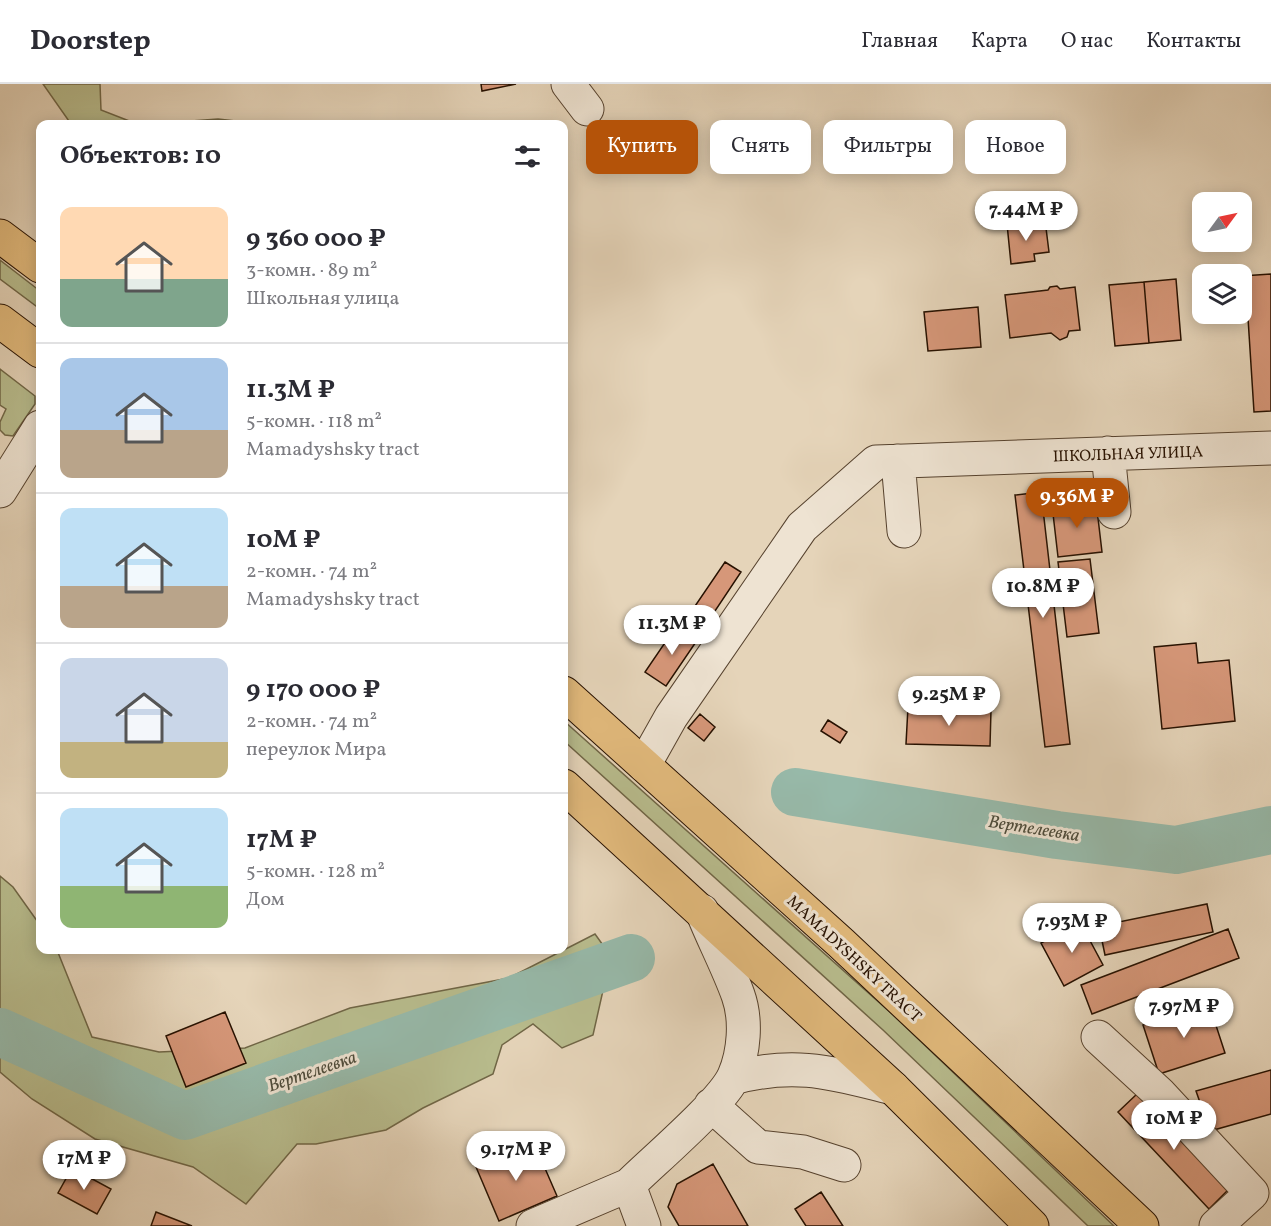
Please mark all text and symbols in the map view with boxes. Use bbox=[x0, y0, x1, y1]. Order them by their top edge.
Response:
text: Doorstep bbox=[30, 22, 151, 61]
text: Главная bbox=[861, 27, 938, 56]
text: Карта bbox=[971, 27, 1028, 56]
text: О нас bbox=[1061, 27, 1113, 56]
text: Контакты bbox=[1146, 27, 1241, 56]
chip: Купить bbox=[586, 120, 698, 174]
chip: Снять bbox=[710, 120, 811, 174]
chip: Фильтры bbox=[823, 120, 953, 174]
chip: Новое bbox=[965, 120, 1066, 174]
text: Объектов: 10 bbox=[60, 138, 221, 174]
icon: filters bbox=[511, 140, 544, 173]
pin: 7.44M ₽ bbox=[971, 191, 1081, 242]
north arrow bbox=[1192, 192, 1252, 252]
map controls bbox=[1192, 192, 1252, 324]
text: 7.44M ₽ bbox=[989, 196, 1063, 224]
text: 9 360 000 ₽ bbox=[246, 221, 386, 257]
icon: home bbox=[108, 231, 180, 303]
text: 3-комн. · 89 m² bbox=[246, 257, 378, 285]
button: layers bbox=[1192, 264, 1252, 324]
text: Школьная улица bbox=[246, 285, 399, 313]
text: 11.3M ₽ bbox=[246, 372, 335, 408]
icon: home bbox=[108, 382, 180, 454]
text: 5-комн. · 118 m² bbox=[246, 408, 382, 436]
text: Mamadyshsky tract bbox=[246, 436, 420, 464]
street label: ШКОЛЬНАЯ УЛИЦА bbox=[1053, 441, 1204, 469]
pin: 9.36M ₽ bbox=[1022, 478, 1132, 529]
text: 9.36M ₽ bbox=[1040, 483, 1114, 511]
text: 10M ₽ bbox=[246, 522, 321, 558]
icon: home bbox=[108, 532, 180, 604]
text: 2-комн. · 74 m² bbox=[246, 558, 377, 586]
pin: 10.8M ₽ bbox=[988, 568, 1098, 619]
text: 10.8M ₽ bbox=[1006, 573, 1080, 601]
text: Mamadyshsky tract bbox=[246, 586, 420, 614]
pin: 11.3M ₽ bbox=[617, 605, 727, 656]
text: 11.3M ₽ bbox=[638, 610, 706, 638]
text: 9 170 000 ₽ bbox=[246, 672, 380, 708]
pin: 9.25M ₽ bbox=[894, 676, 1004, 727]
text: 9.25M ₽ bbox=[912, 681, 986, 709]
icon: home bbox=[108, 682, 180, 754]
text: 2-комн. · 74 m² bbox=[246, 708, 377, 736]
text: переулок Мира bbox=[246, 736, 387, 764]
water label: Вертелеевка bbox=[986, 810, 1081, 849]
text: 17M ₽ bbox=[246, 822, 317, 858]
icon: home bbox=[108, 832, 180, 904]
text: 5-комн. · 128 m² bbox=[246, 858, 385, 886]
text: Дом bbox=[246, 886, 285, 914]
street label: MAMADYSHSKY TRACT bbox=[781, 891, 926, 1028]
pin: 7.93M ₽ bbox=[1017, 903, 1127, 954]
text: 7.93M ₽ bbox=[1036, 908, 1108, 936]
pin: 7.97M ₽ bbox=[1129, 988, 1239, 1039]
text: 7.97M ₽ bbox=[1149, 993, 1219, 1021]
water label: Вертелеевка bbox=[265, 1046, 360, 1099]
pin: 10M ₽ bbox=[1132, 1100, 1216, 1151]
text: 10M ₽ bbox=[1145, 1105, 1203, 1133]
pin: 9.17M ₽ bbox=[461, 1131, 571, 1182]
text: 9.17M ₽ bbox=[480, 1136, 552, 1164]
pin: 17M ₽ bbox=[42, 1140, 126, 1191]
text: 17M ₽ bbox=[57, 1145, 111, 1173]

